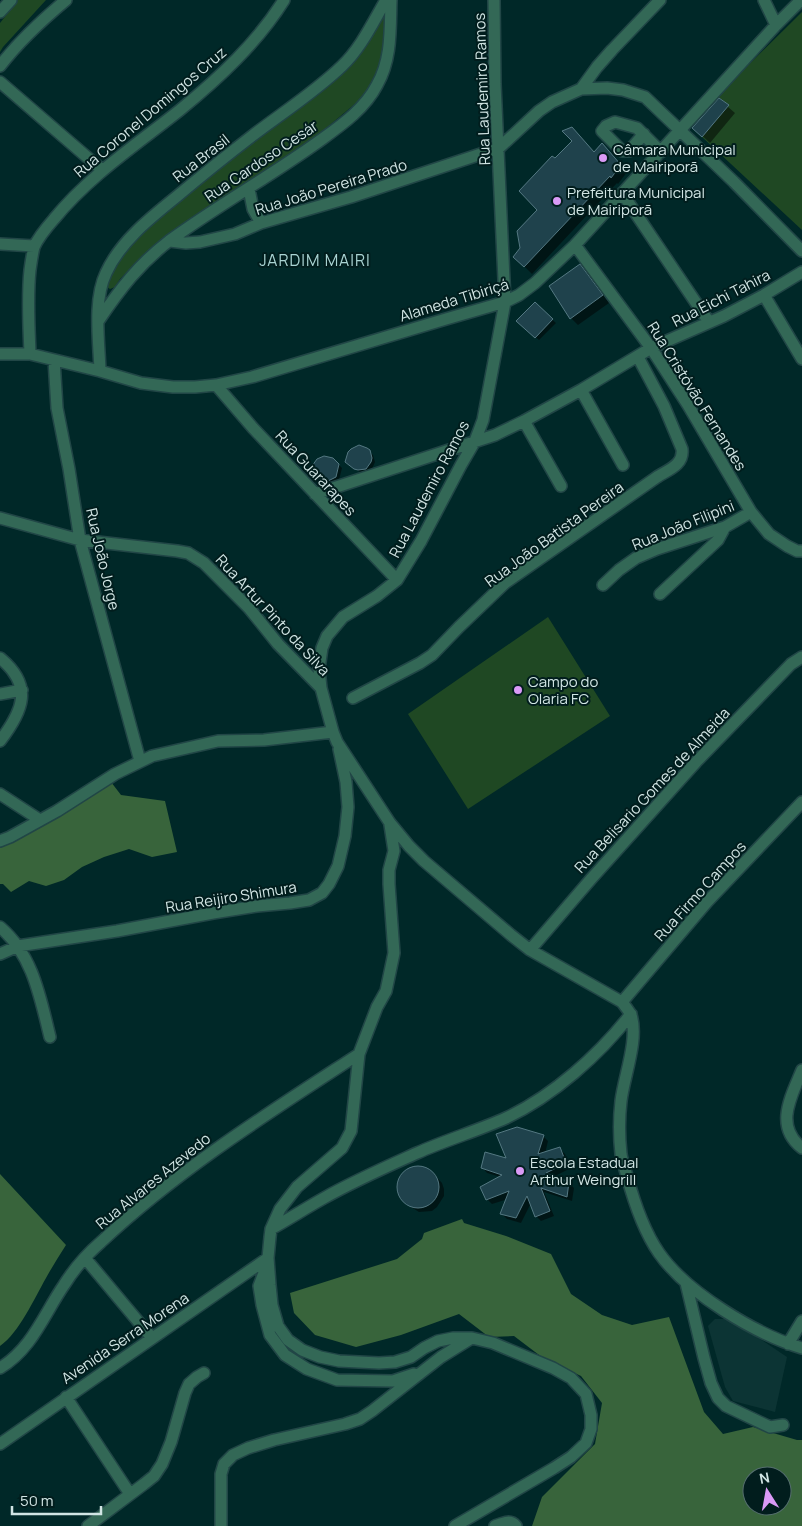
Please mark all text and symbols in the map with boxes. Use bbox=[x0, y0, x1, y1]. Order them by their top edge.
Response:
street label: Rua Laudemiro Ramos bbox=[469, 12, 495, 166]
street label: Rua Coronel Domingos Cruz bbox=[69, 42, 231, 182]
street label: Rua Cardoso Cesár bbox=[200, 115, 322, 207]
street label: Rua Brasil bbox=[168, 129, 234, 187]
place label: Câmara Municipal de Mairiporã bbox=[613, 139, 736, 177]
marker: Câmara Municipal de Mairiporã bbox=[597, 152, 609, 164]
street label: Rua João Pereira Prado bbox=[253, 154, 410, 220]
place label: Prefeitura Municipal de Mairiporã bbox=[567, 182, 705, 220]
marker: Prefeitura Municipal de Mairiporã bbox=[551, 195, 563, 207]
district label: JARDIM MAIRI bbox=[259, 249, 371, 271]
street label: Rua Eichi Tahira bbox=[668, 264, 774, 332]
street label: Alameda Tibiriçá bbox=[397, 273, 511, 327]
street label: Rua Cristóvão Fernandes bbox=[643, 317, 752, 475]
street label: Rua Laudemiro Ramos bbox=[384, 417, 474, 561]
street label: Rua Guararapes bbox=[271, 426, 361, 520]
street label: Rua João Batista Pereira bbox=[480, 477, 628, 591]
street label: Rua João Filipini bbox=[629, 495, 737, 555]
street label: Rua João Jorge bbox=[81, 506, 125, 612]
street label: Rua Artur Pinto da Silva bbox=[211, 550, 335, 680]
place label: Campo do Olaria FC bbox=[528, 671, 598, 709]
marker: Campo do Olaria FC bbox=[512, 684, 524, 696]
street label: Rua Belisario Gomes de Almeida bbox=[570, 703, 734, 877]
street label: Rua Firmo Campos bbox=[649, 836, 751, 946]
street label: Rua Reijiro Shimura bbox=[164, 876, 298, 918]
street label: Rua Alvares Azevedo bbox=[91, 1128, 215, 1234]
place label: Escola Estadual Arthur Weingrill bbox=[530, 1152, 639, 1190]
marker: Escola Estadual Arthur Weingrill bbox=[514, 1165, 526, 1177]
street label: Avenida Serra Morena bbox=[57, 1287, 193, 1389]
north arrow bbox=[742, 1466, 792, 1516]
text: N bbox=[758, 1467, 771, 1488]
scale bar bbox=[12, 1484, 101, 1516]
text: 50 m bbox=[20, 1490, 54, 1511]

